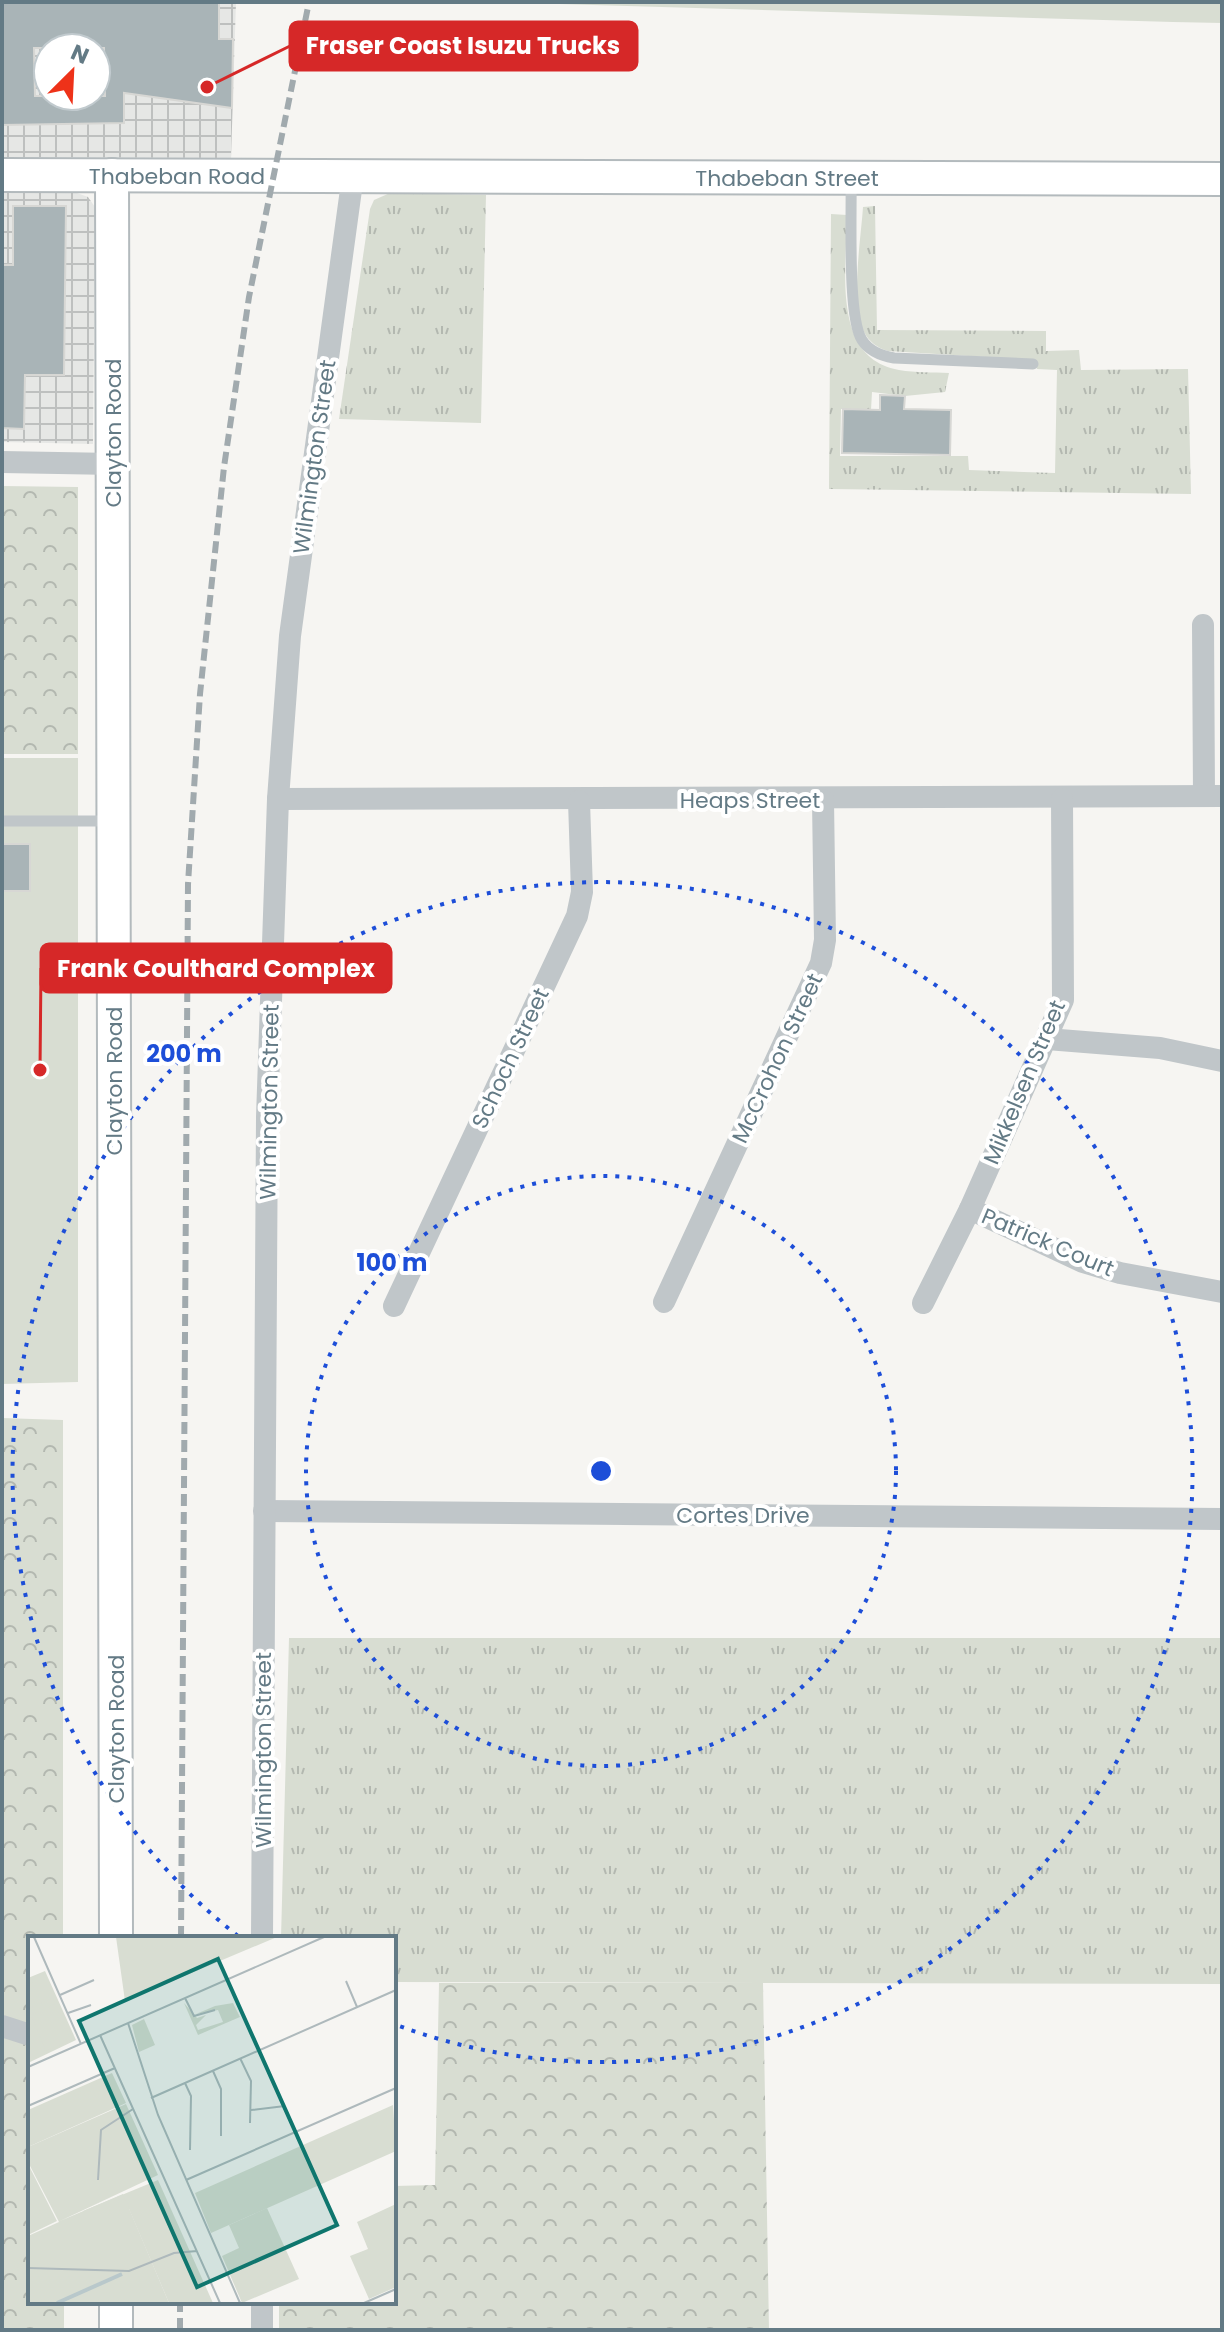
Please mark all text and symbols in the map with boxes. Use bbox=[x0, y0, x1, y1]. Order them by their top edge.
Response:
callout: Fraser Coast Isuzu Trucks bbox=[290, 22, 637, 70]
text: Fraser Coast Isuzu Trucks bbox=[306, 29, 620, 62]
north arrow bbox=[32, 32, 112, 112]
text: N bbox=[66, 37, 94, 72]
street label: Thabeban Road bbox=[89, 161, 265, 192]
street label: Thabeban Street bbox=[695, 163, 879, 194]
street label: Wilmington Street bbox=[286, 358, 343, 556]
street label: Clayton Road bbox=[98, 359, 129, 507]
street label: Heaps Street bbox=[680, 785, 820, 816]
callout: Frank Coulthard Complex bbox=[41, 944, 391, 992]
text: Frank Coulthard Complex bbox=[57, 952, 376, 985]
street label: McCrohon Street bbox=[725, 968, 830, 1148]
street label: Schoch Street bbox=[464, 983, 557, 1134]
street label: Mikkelsen Street bbox=[976, 995, 1073, 1169]
street label: Wilmington Street bbox=[252, 1004, 287, 1200]
street label: Clayton Road bbox=[99, 1007, 130, 1155]
text: 200 m bbox=[146, 1037, 222, 1070]
street label: Patrick Court bbox=[977, 1201, 1119, 1284]
text: 100 m bbox=[357, 1246, 427, 1279]
centre of rings bbox=[587, 1457, 615, 1485]
street label: Cortes Drive bbox=[676, 1500, 810, 1531]
street label: Wilmington Street bbox=[248, 1652, 279, 1848]
street label: Clayton Road bbox=[101, 1655, 132, 1803]
inset map bbox=[28, 1936, 396, 2304]

